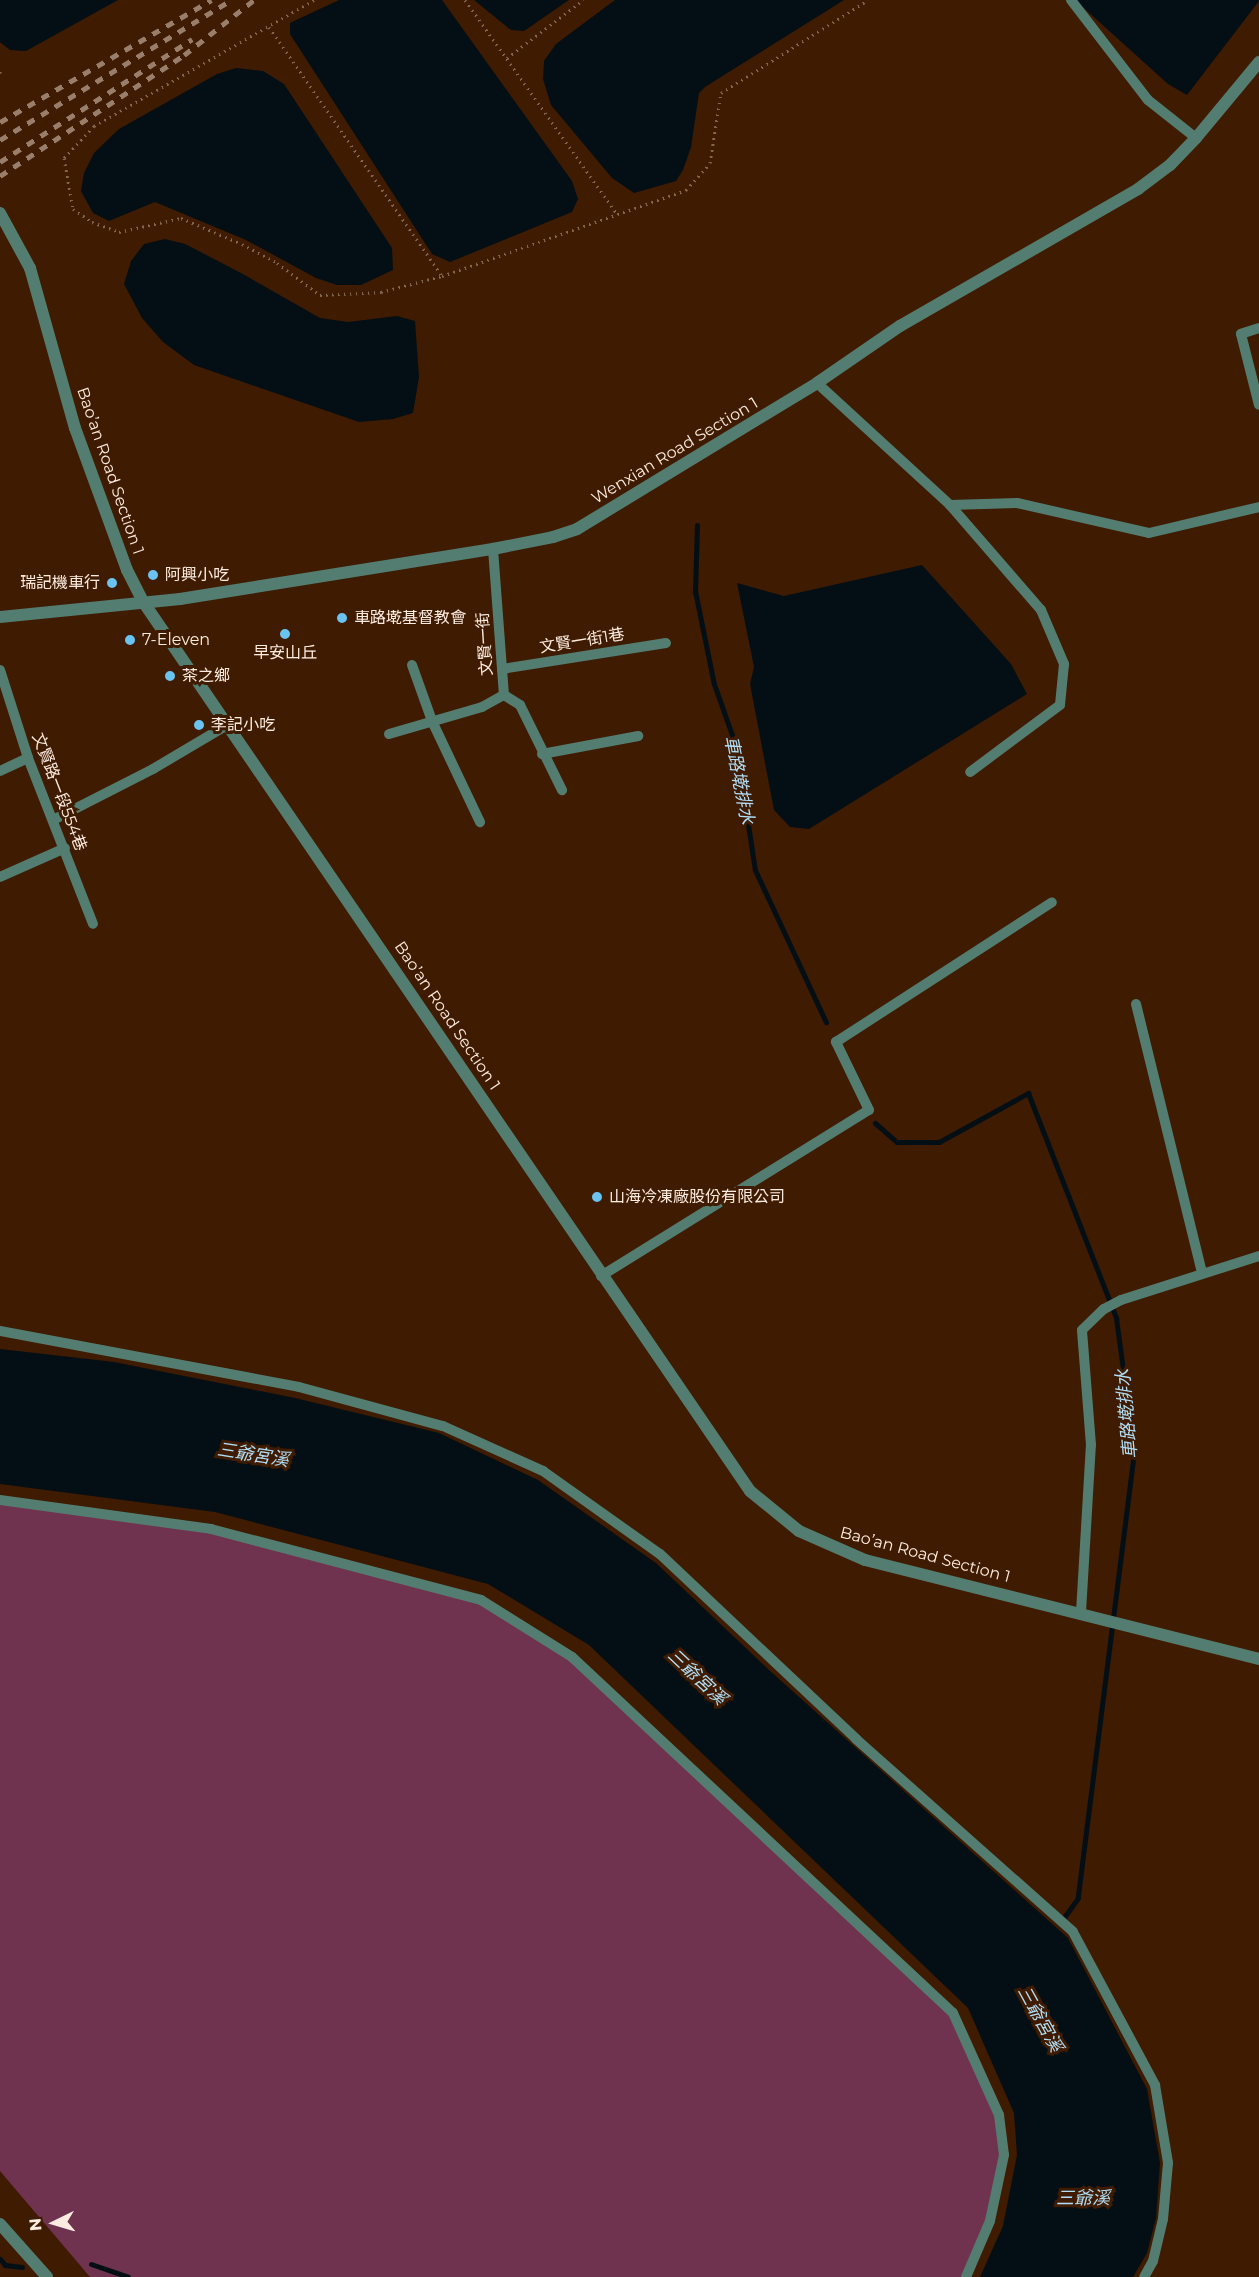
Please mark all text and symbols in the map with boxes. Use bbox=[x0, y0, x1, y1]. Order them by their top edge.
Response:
street label: Bao’an Road Section 1 bbox=[72, 385, 148, 557]
street label: Wenxian Road Section 1 bbox=[588, 394, 762, 508]
place label: 阿興小吃 bbox=[165, 565, 229, 585]
marker: 阿興小吃 bbox=[146, 568, 160, 582]
place label: 瑞記機車行 bbox=[20, 573, 100, 593]
marker: 瑞記機車行 bbox=[105, 576, 119, 590]
place label: 車路墘基督教會 bbox=[354, 608, 466, 628]
marker: 車路墘基督教會 bbox=[335, 611, 349, 625]
street label: 文賢一街 bbox=[473, 611, 497, 677]
street label: 文賢一街1巷 bbox=[538, 625, 626, 657]
marker: 早安山丘 bbox=[278, 627, 292, 641]
place label: 7-Eleven bbox=[142, 630, 210, 650]
marker: 7-Eleven bbox=[123, 633, 137, 647]
place label: 早安山丘 bbox=[253, 643, 317, 663]
place label: 茶之鄉 bbox=[182, 666, 230, 686]
marker: 茶之鄉 bbox=[163, 669, 177, 683]
place label: 李記小吃 bbox=[211, 715, 275, 735]
marker: 李記小吃 bbox=[192, 718, 206, 732]
street label: 文賢路一段554巷 bbox=[28, 730, 90, 854]
water label: 車路墘排水 bbox=[720, 734, 758, 826]
street label: Bao’an Road Section 1 bbox=[390, 938, 504, 1094]
place label: 山海冷凍廠股份有限公司 bbox=[609, 1187, 785, 1207]
marker: 山海冷凍廠股份有限公司 bbox=[590, 1190, 604, 1204]
water label: 車路墘排水 bbox=[1112, 1368, 1142, 1460]
water label: 三爺宮溪 bbox=[216, 1439, 290, 1471]
street label: Bao’an Road Section 1 bbox=[838, 1523, 1012, 1587]
water label: 三爺宮溪 bbox=[663, 1645, 731, 1709]
water label: 三爺宮溪 bbox=[1013, 1982, 1067, 2056]
water label: 三爺溪 bbox=[1056, 2187, 1110, 2209]
north arrow bbox=[24, 2193, 84, 2253]
text: N bbox=[26, 2217, 46, 2232]

